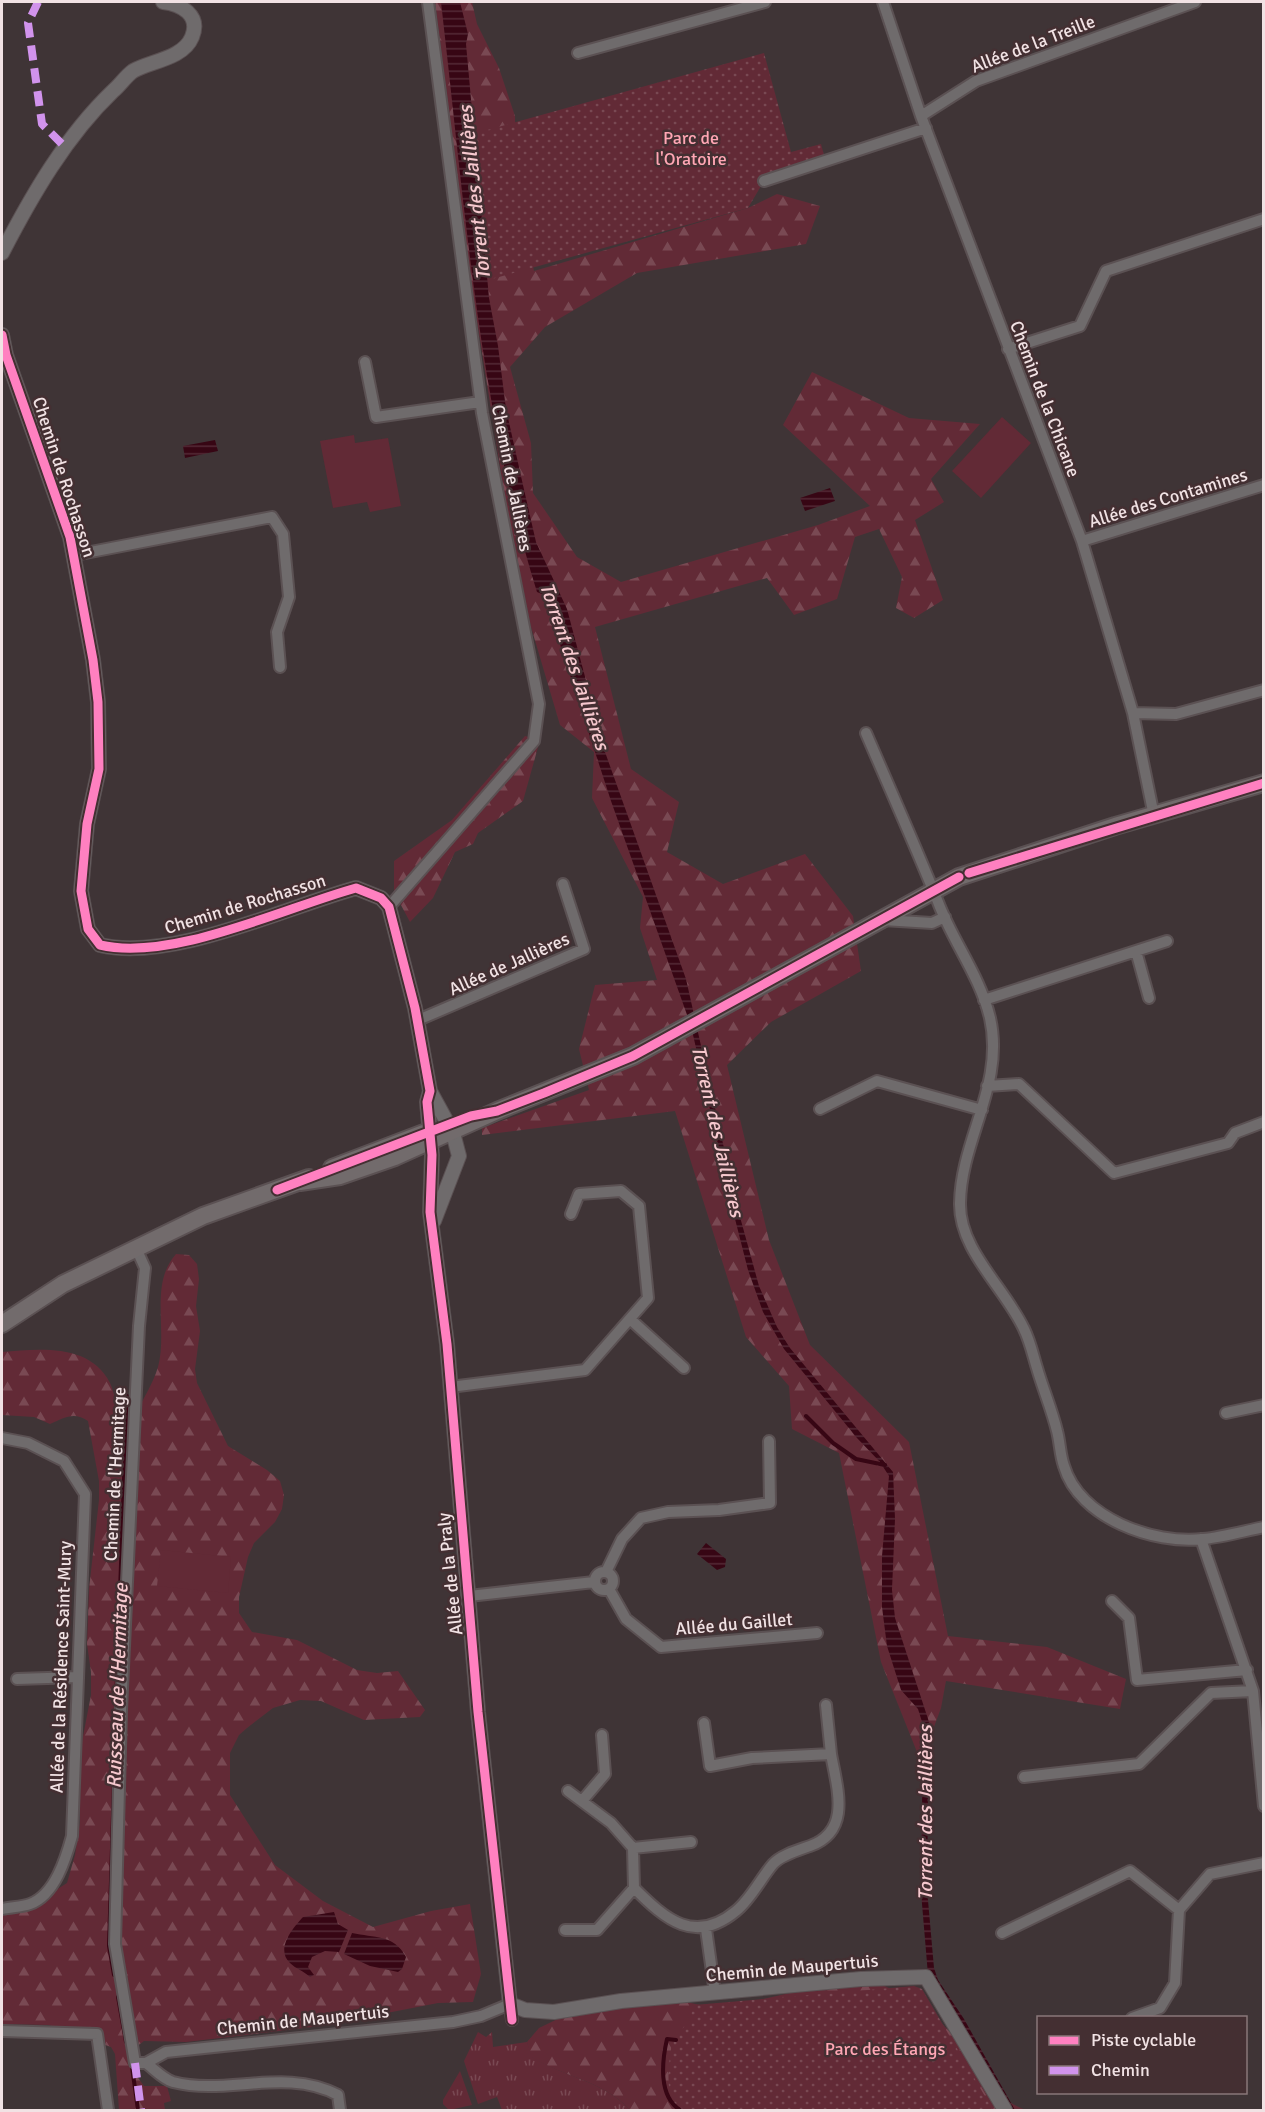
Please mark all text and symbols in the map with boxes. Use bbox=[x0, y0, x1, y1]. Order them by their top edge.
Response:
street label: Allée de la Treille bbox=[968, 10, 1098, 78]
water label: Torrent des Jaillières bbox=[453, 102, 496, 282]
park label: Parc de l'Oratoire bbox=[655, 127, 727, 170]
street label: Chemin de la Chicane bbox=[1005, 318, 1085, 480]
street label: Chemin de Rochasson bbox=[28, 394, 100, 560]
street label: Chemin de Jallières bbox=[487, 403, 537, 553]
street label: Allée des Contamines bbox=[1086, 463, 1250, 533]
water label: Torrent des Jaillières bbox=[534, 579, 616, 755]
street label: Chemin de Rochasson bbox=[162, 869, 328, 939]
street label: Allée de Jallières bbox=[445, 928, 573, 1000]
water label: Torrent des Jaillières bbox=[686, 1043, 750, 1222]
street label: Chemin de l'Hermitage bbox=[99, 1386, 131, 1562]
street label: Allée de la Praly bbox=[433, 1511, 467, 1636]
street label: Allée de la Résidence Saint-Mury bbox=[46, 1540, 76, 1793]
water label: Ruisseau de l'Hermitage bbox=[101, 1582, 134, 1789]
street label: Allée du Gaillet bbox=[675, 1608, 793, 1640]
water label: Torrent des Jaillières bbox=[913, 1723, 938, 1901]
street label: Chemin de Maupertuis bbox=[705, 1949, 879, 1987]
street label: Chemin de Maupertuis bbox=[216, 2000, 390, 2040]
legend bbox=[1037, 2016, 1247, 2094]
text: Piste cyclable bbox=[1091, 2029, 1196, 2051]
park label: Parc des Étangs bbox=[825, 2038, 945, 2060]
text: Chemin bbox=[1091, 2059, 1150, 2081]

